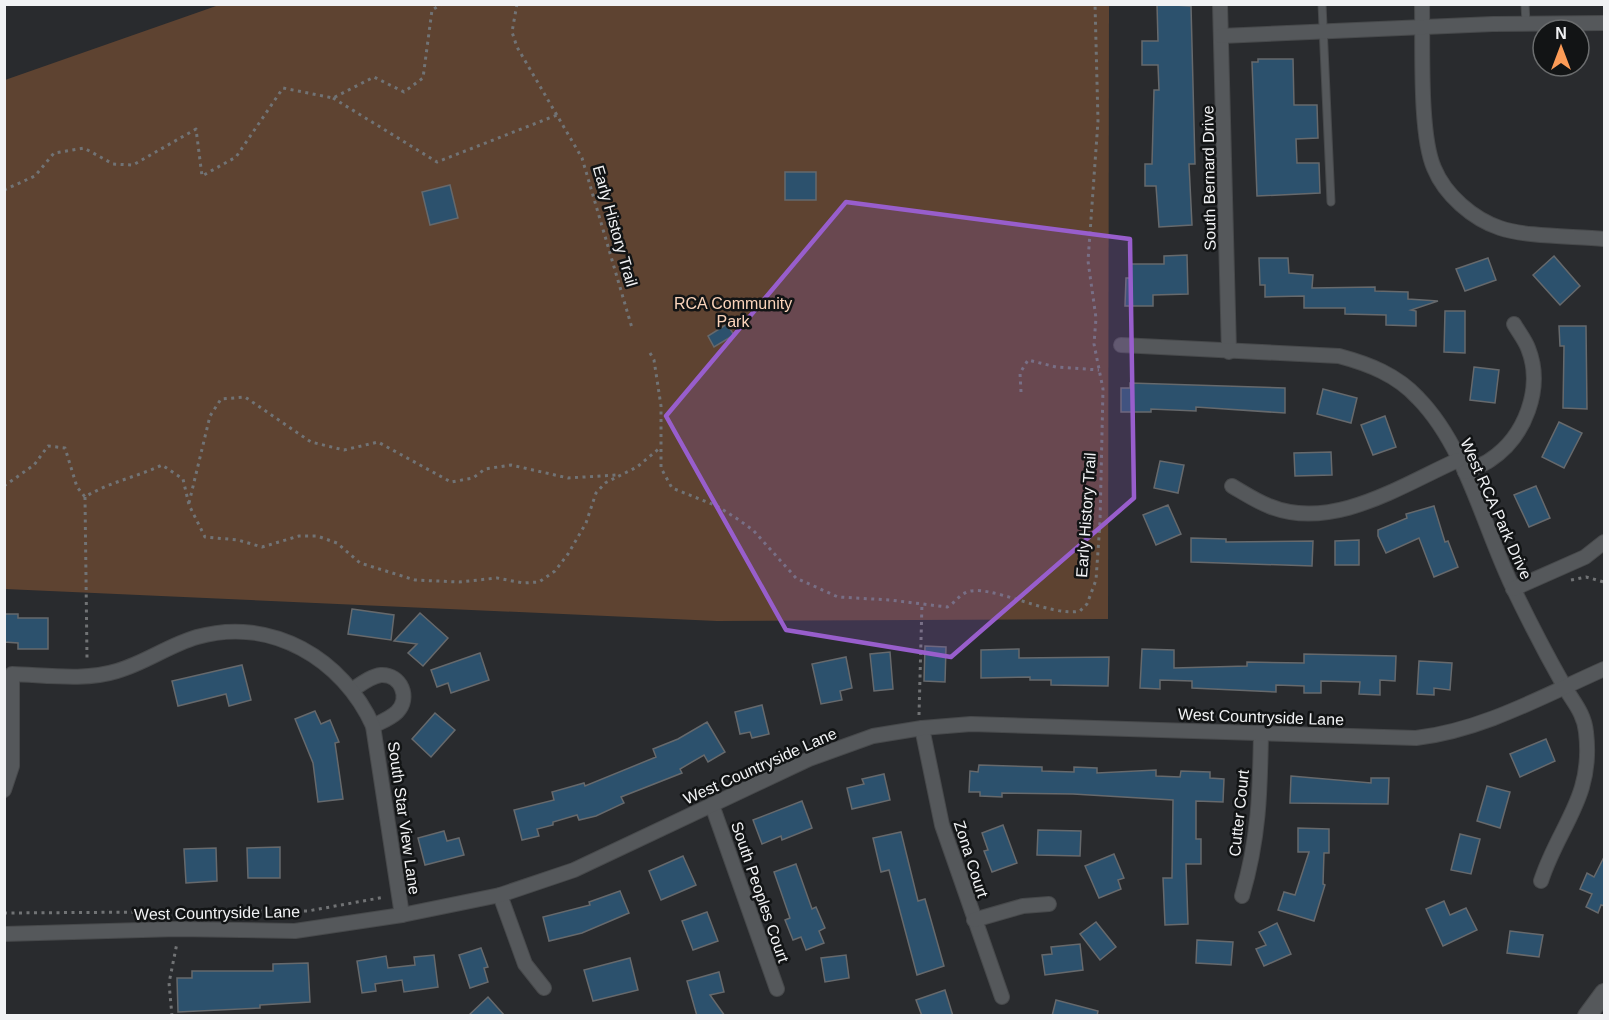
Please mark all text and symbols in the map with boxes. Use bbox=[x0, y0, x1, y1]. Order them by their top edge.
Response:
north arrow bbox=[1531, 18, 1591, 78]
text: N bbox=[1555, 25, 1567, 42]
street label: South Bernard Drive bbox=[1199, 105, 1219, 251]
street label: Early History Trail bbox=[590, 163, 640, 289]
park label: RCA Community Park bbox=[674, 295, 792, 330]
street label: West RCA Park Drive bbox=[1457, 436, 1535, 582]
street label: Early History Trail bbox=[1073, 452, 1099, 578]
street label: West Countryside Lane bbox=[1178, 706, 1344, 728]
street label: West Countryside Lane bbox=[681, 724, 839, 808]
street label: South Star View Lane bbox=[385, 740, 423, 896]
street label: Cutter Court bbox=[1226, 768, 1252, 857]
street label: Zona Court bbox=[951, 818, 992, 900]
street label: South Peoples Court bbox=[728, 819, 792, 965]
street label: West Countryside Lane bbox=[134, 903, 300, 923]

